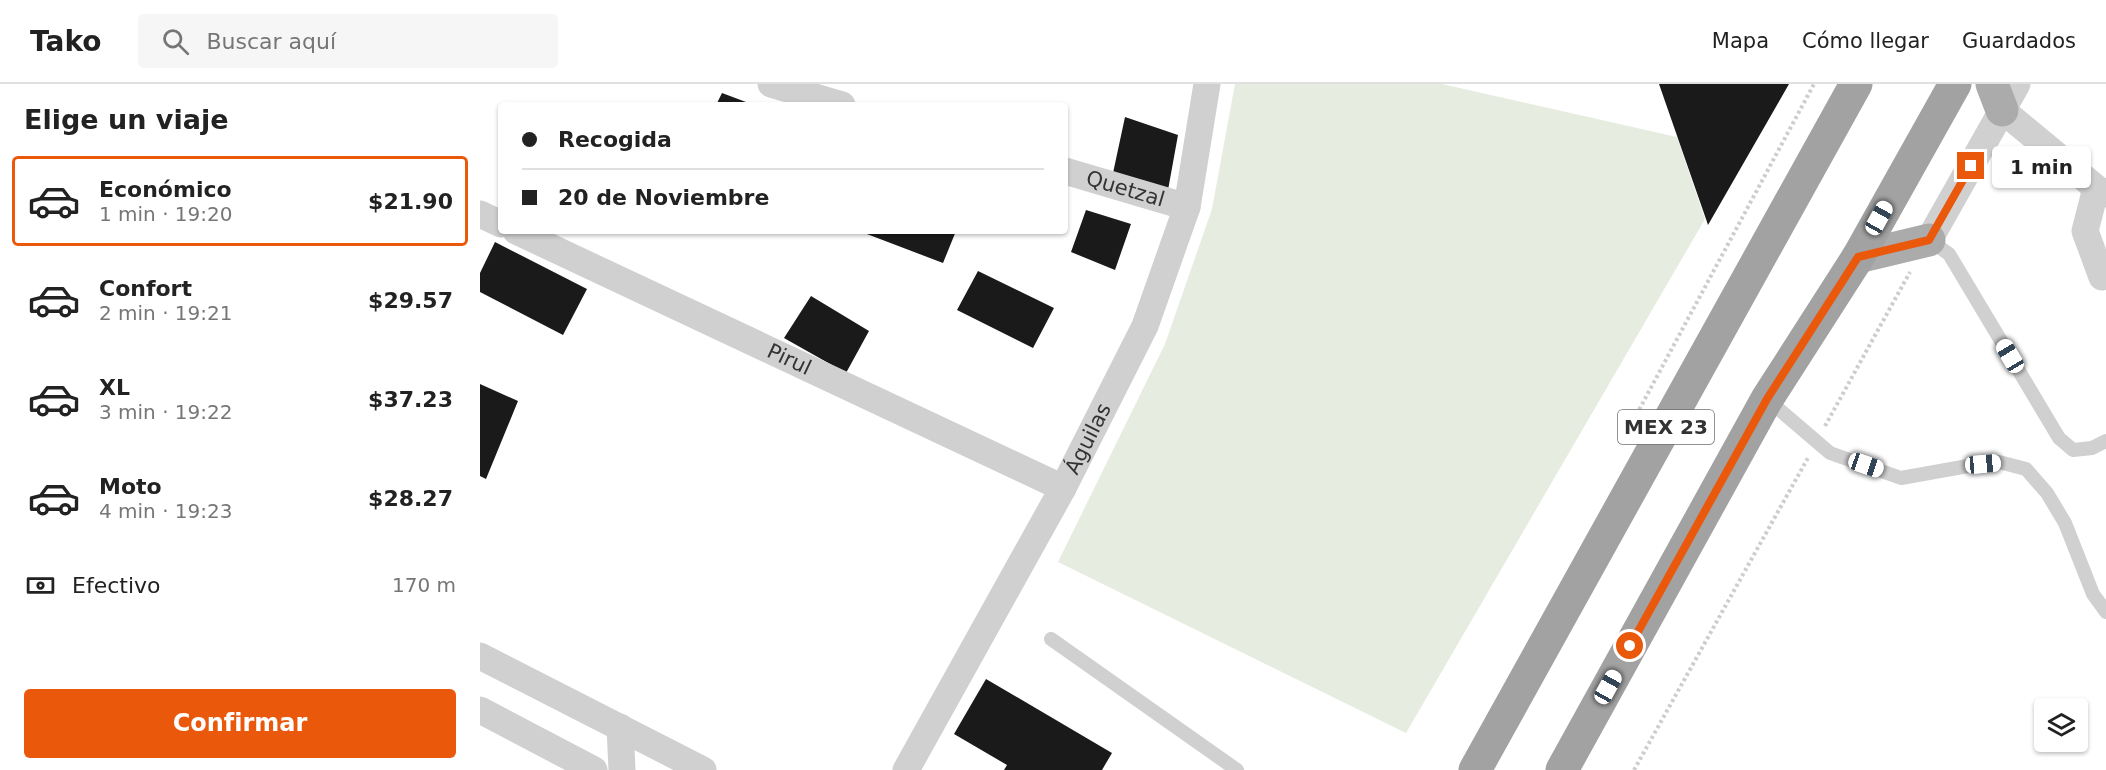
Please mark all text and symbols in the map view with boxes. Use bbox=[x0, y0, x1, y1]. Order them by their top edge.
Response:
search box bbox=[138, 14, 558, 68]
text: Tako bbox=[30, 25, 102, 58]
icon: search bbox=[159, 25, 192, 58]
text: Buscar aquí bbox=[207, 29, 336, 54]
text: Mapa bbox=[1712, 29, 1769, 53]
text: Cómo llegar bbox=[1802, 29, 1929, 53]
text: Guardados bbox=[1962, 29, 2076, 53]
text: Elige un viaje bbox=[24, 104, 228, 135]
text: Recogida bbox=[558, 127, 672, 152]
callout: 1 min bbox=[1992, 145, 2091, 187]
route end bbox=[1957, 152, 1984, 179]
text: 1 min bbox=[2010, 155, 2073, 179]
street label: Quetzal bbox=[1083, 166, 1168, 212]
icon: car bbox=[27, 174, 81, 228]
text: Económico bbox=[99, 177, 232, 202]
text: 20 de Noviembre bbox=[558, 185, 769, 210]
text: $21.90 bbox=[368, 189, 453, 214]
car bbox=[1862, 198, 1896, 238]
text: 1 min · 19:20 bbox=[99, 202, 233, 226]
icon: car bbox=[27, 273, 81, 327]
text: Confort bbox=[99, 276, 192, 301]
text: $29.57 bbox=[368, 288, 453, 313]
text: 2 min · 19:21 bbox=[99, 301, 233, 325]
car bbox=[1993, 336, 2027, 376]
street label: Pirul bbox=[763, 339, 815, 380]
icon: car bbox=[27, 372, 81, 426]
text: XL bbox=[99, 375, 130, 400]
text: $37.23 bbox=[368, 387, 453, 412]
street label: Águilas bbox=[1059, 399, 1116, 478]
text: 3 min · 19:22 bbox=[99, 400, 233, 424]
road number: MEX 23 bbox=[1618, 410, 1714, 444]
car bbox=[1846, 451, 1886, 479]
car bbox=[1964, 453, 2002, 475]
icon: car bbox=[27, 471, 81, 525]
text: Moto bbox=[99, 474, 162, 499]
text: $28.27 bbox=[368, 486, 453, 511]
text: 4 min · 19:23 bbox=[99, 499, 233, 523]
icon: cash bbox=[24, 569, 57, 602]
text: Efectivo bbox=[72, 573, 161, 598]
text: 170 m bbox=[392, 573, 456, 597]
route start bbox=[1616, 632, 1643, 659]
car bbox=[1591, 667, 1625, 707]
button: Confirmar bbox=[24, 689, 456, 758]
map controls bbox=[2034, 698, 2088, 752]
button: layers bbox=[2034, 698, 2088, 752]

